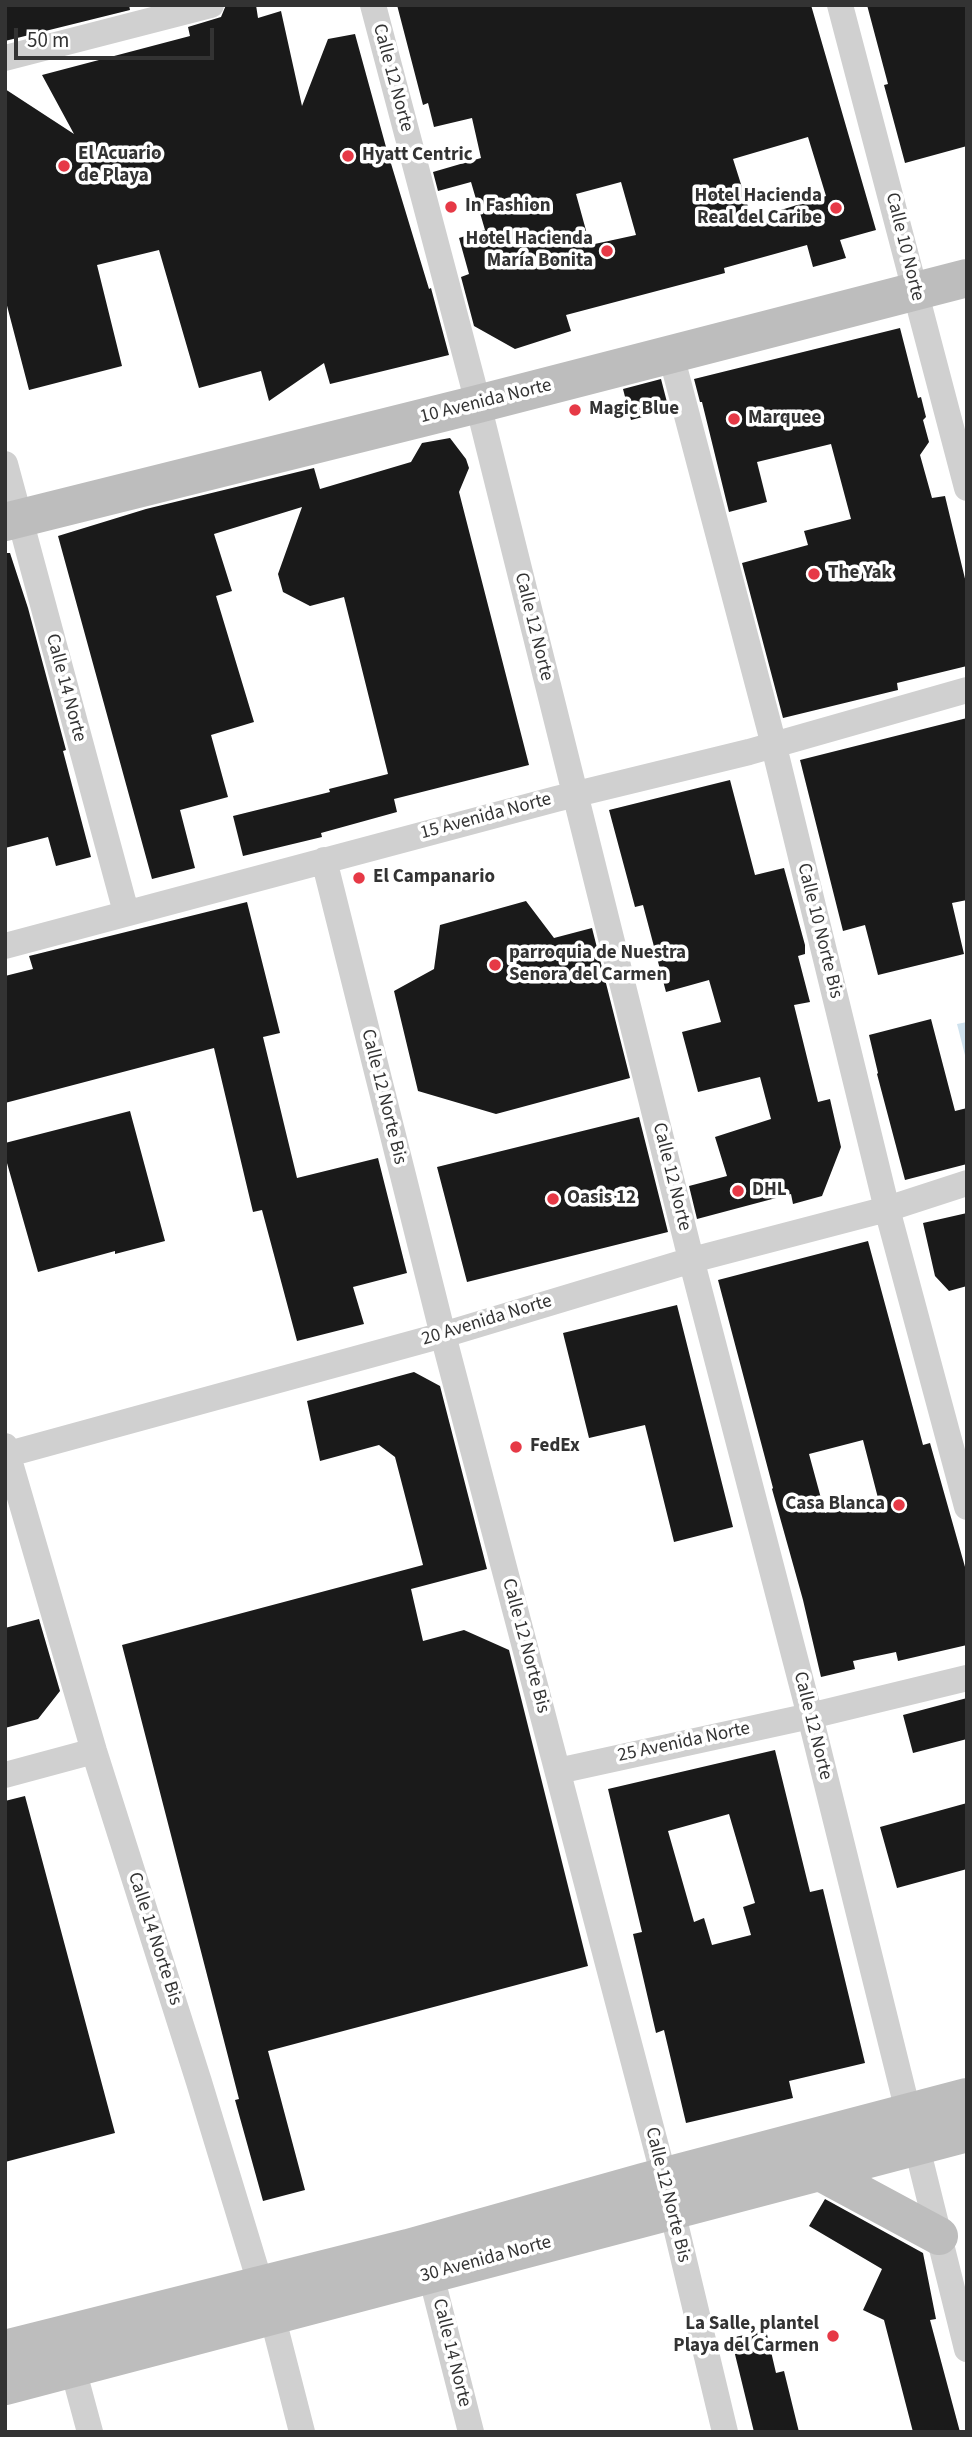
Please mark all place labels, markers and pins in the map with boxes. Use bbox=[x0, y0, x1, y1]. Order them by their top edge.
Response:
place label: El Acuario de Playa bbox=[78, 144, 162, 188]
place label: Hyatt Centric bbox=[362, 145, 473, 167]
marker: Hyatt Centric bbox=[340, 148, 356, 164]
marker: El Acuario de Playa bbox=[56, 158, 72, 174]
place label: Hotel Hacienda Real del Caribe bbox=[695, 186, 822, 230]
place label: In Fashion bbox=[465, 196, 551, 218]
marker: In Fashion bbox=[443, 199, 459, 215]
marker: Hotel Hacienda Real del Caribe bbox=[828, 200, 844, 216]
place label: Hotel Hacienda María Bonita bbox=[466, 229, 593, 273]
marker: Hotel Hacienda María Bonita bbox=[599, 243, 615, 259]
place label: Magic Blue bbox=[589, 399, 679, 421]
marker: Magic Blue bbox=[567, 402, 583, 418]
place label: Marquee bbox=[748, 408, 821, 430]
marker: Marquee bbox=[726, 411, 742, 427]
place label: The Yak bbox=[828, 563, 892, 585]
marker: The Yak bbox=[806, 566, 822, 582]
place label: El Campanario bbox=[373, 867, 495, 889]
marker: El Campanario bbox=[351, 870, 367, 886]
place label: parroquia de Nuestra Senora del Carmen bbox=[509, 943, 686, 987]
marker: parroquia de Nuestra Senora del Carmen bbox=[487, 957, 503, 973]
place label: DHL bbox=[752, 1180, 787, 1202]
marker: DHL bbox=[730, 1183, 746, 1199]
place label: Oasis 12 bbox=[567, 1188, 636, 1210]
marker: Oasis 12 bbox=[545, 1191, 561, 1207]
place label: FedEx bbox=[530, 1436, 580, 1458]
marker: FedEx bbox=[508, 1439, 524, 1455]
place label: Casa Blanca bbox=[785, 1494, 885, 1516]
marker: Casa Blanca bbox=[891, 1497, 907, 1513]
place label: La Salle, plantel Playa del Carmen bbox=[673, 2314, 819, 2358]
marker: La Salle, plantel Playa del Carmen bbox=[825, 2328, 841, 2344]

